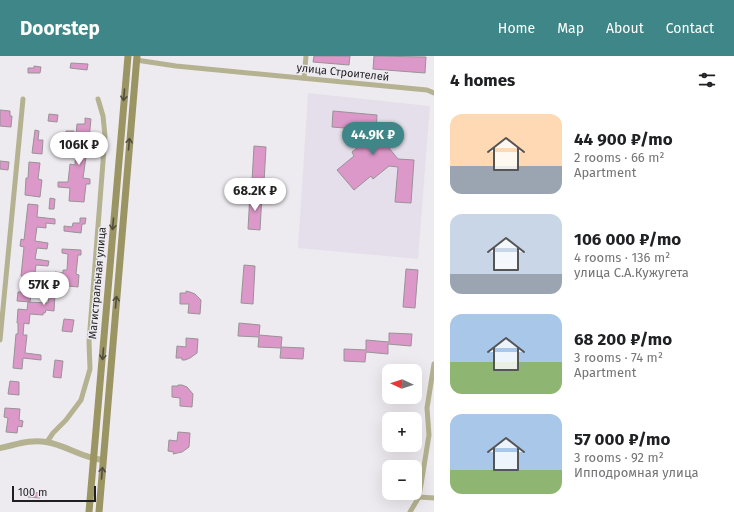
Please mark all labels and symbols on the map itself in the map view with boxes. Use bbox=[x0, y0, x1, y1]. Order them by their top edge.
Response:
street label: улица Строителей bbox=[296, 61, 390, 84]
one-way arrow bbox=[120, 88, 128, 101]
pin: 44.9K ₽ bbox=[336, 122, 410, 156]
pin: 106K ₽ bbox=[46, 132, 112, 166]
one-way arrow bbox=[126, 138, 133, 151]
pin: 68.2K ₽ bbox=[218, 178, 292, 212]
one-way arrow bbox=[110, 217, 117, 230]
street label: Магистральная улица bbox=[86, 226, 109, 340]
pin: 57K ₽ bbox=[16, 272, 72, 306]
one-way arrow bbox=[113, 296, 120, 309]
one-way arrow bbox=[99, 347, 106, 360]
north arrow bbox=[382, 364, 422, 404]
one-way arrow bbox=[99, 467, 106, 480]
scale bar bbox=[12, 484, 96, 503]

